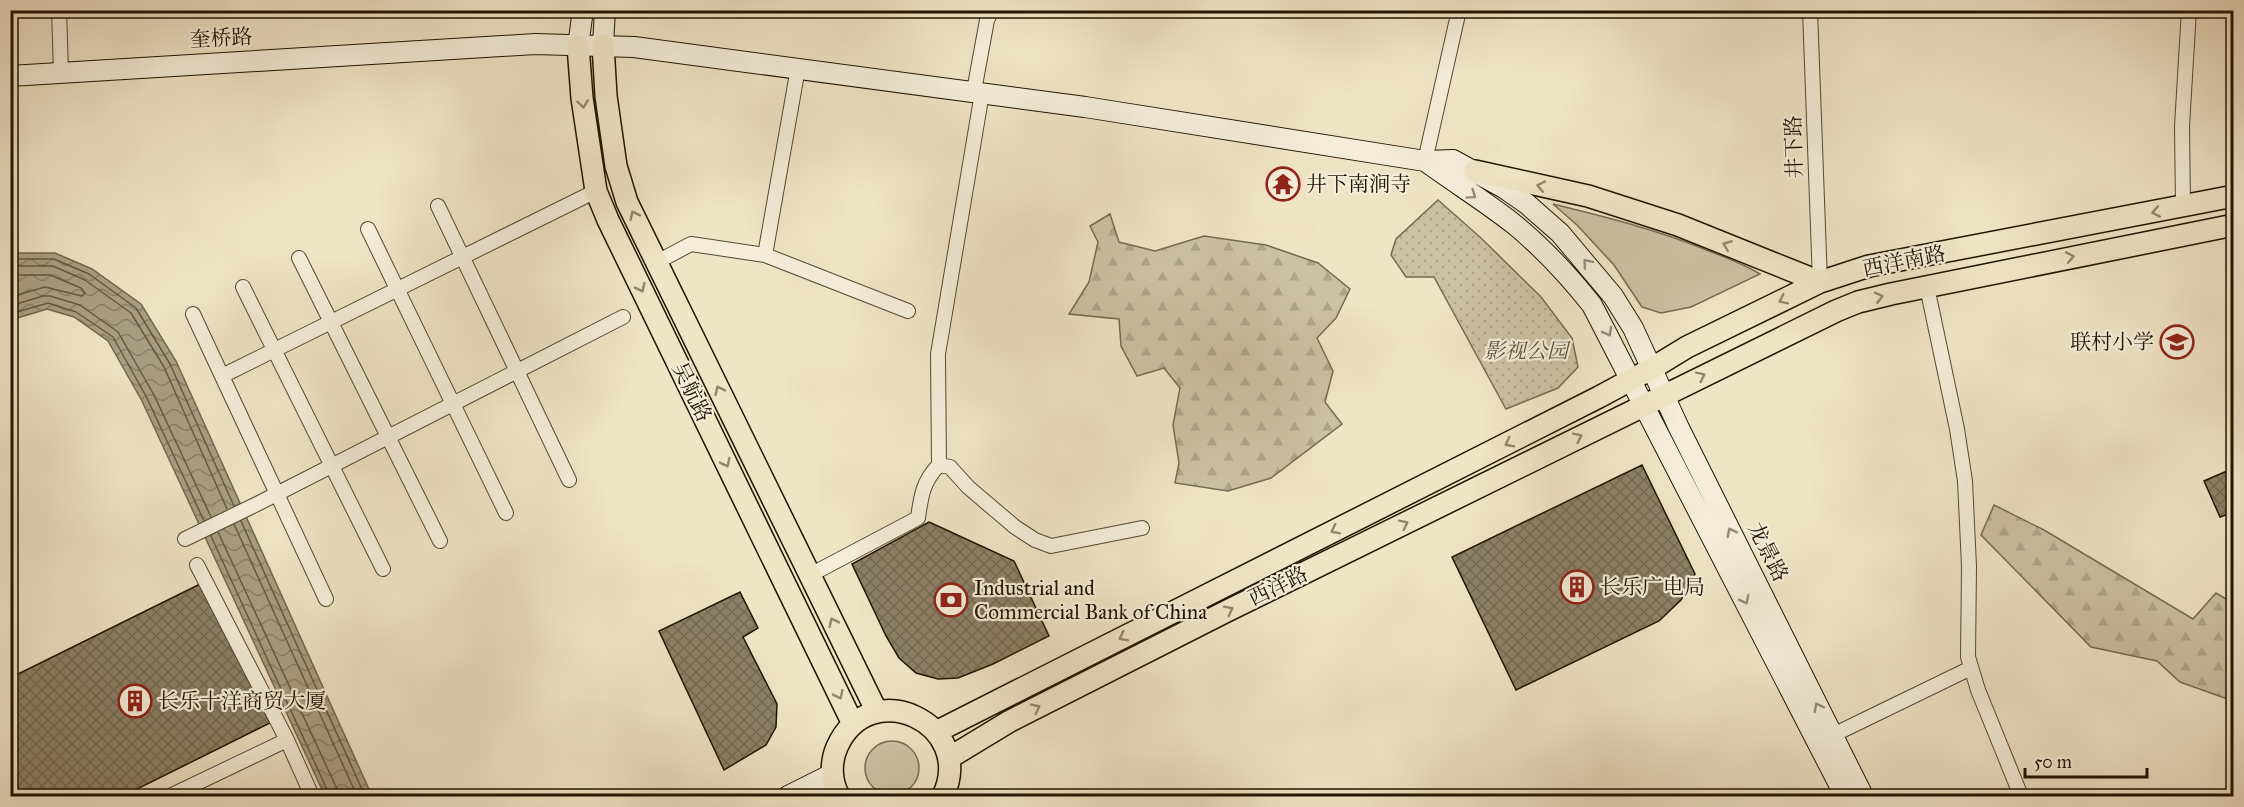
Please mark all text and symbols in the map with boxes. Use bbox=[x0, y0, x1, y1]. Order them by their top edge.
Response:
street label: 奎桥路 bbox=[189, 23, 253, 53]
one-way arrow bbox=[576, 99, 589, 109]
street label: 井下路 bbox=[1780, 115, 1808, 179]
temple icon: 井下南涧寺 bbox=[1265, 166, 1301, 202]
place label: 井下南涧寺 bbox=[1306, 171, 1411, 197]
one-way arrow bbox=[1536, 180, 1546, 193]
one-way arrow bbox=[1466, 188, 1477, 199]
one-way arrow bbox=[2151, 205, 2161, 218]
one-way arrow bbox=[629, 210, 641, 221]
one-way arrow bbox=[1722, 240, 1733, 252]
street label: 西洋南路 bbox=[1860, 240, 1948, 282]
one-way arrow bbox=[2064, 251, 2074, 264]
one-way arrow bbox=[1583, 259, 1594, 270]
one-way arrow bbox=[633, 282, 645, 293]
one-way arrow bbox=[1874, 292, 1884, 305]
one-way arrow bbox=[1779, 293, 1790, 305]
school or university icon: 联村小学 bbox=[2159, 324, 2195, 360]
one-way arrow bbox=[1601, 326, 1612, 337]
place label: 联村小学 bbox=[2070, 329, 2154, 355]
park label: 影视公园 bbox=[1484, 338, 1571, 364]
street label: 吴航路 bbox=[667, 358, 717, 426]
one-way arrow bbox=[1694, 372, 1705, 383]
one-way arrow bbox=[715, 385, 727, 396]
one-way arrow bbox=[1572, 433, 1583, 445]
one-way arrow bbox=[1504, 435, 1515, 447]
one-way arrow bbox=[719, 457, 731, 468]
street label: 龙景路 bbox=[1742, 518, 1794, 586]
one-way arrow bbox=[1397, 519, 1408, 531]
one-way arrow bbox=[1330, 523, 1341, 535]
one-way arrow bbox=[1727, 528, 1738, 539]
street label: 西洋路 bbox=[1244, 561, 1312, 611]
building icon: 长乐广电局 bbox=[1559, 569, 1595, 605]
place label: 长乐广电局 bbox=[1600, 574, 1705, 600]
place label: Industrial and Commercial Bank of China bbox=[974, 575, 1207, 625]
bank icon: Industrial and Commercial Bank of China bbox=[933, 582, 969, 618]
one-way arrow bbox=[1737, 594, 1749, 605]
one-way arrow bbox=[1222, 606, 1233, 617]
one-way arrow bbox=[828, 617, 840, 628]
one-way arrow bbox=[1119, 630, 1130, 642]
building icon: 长乐十洋商贸大厦 bbox=[117, 683, 153, 719]
place label: 长乐十洋商贸大厦 bbox=[158, 688, 326, 714]
one-way arrow bbox=[832, 689, 844, 700]
one-way arrow bbox=[1814, 702, 1826, 713]
one-way arrow bbox=[1030, 703, 1041, 715]
scale bar bbox=[2025, 741, 2146, 779]
text: 50 m bbox=[2034, 751, 2072, 773]

